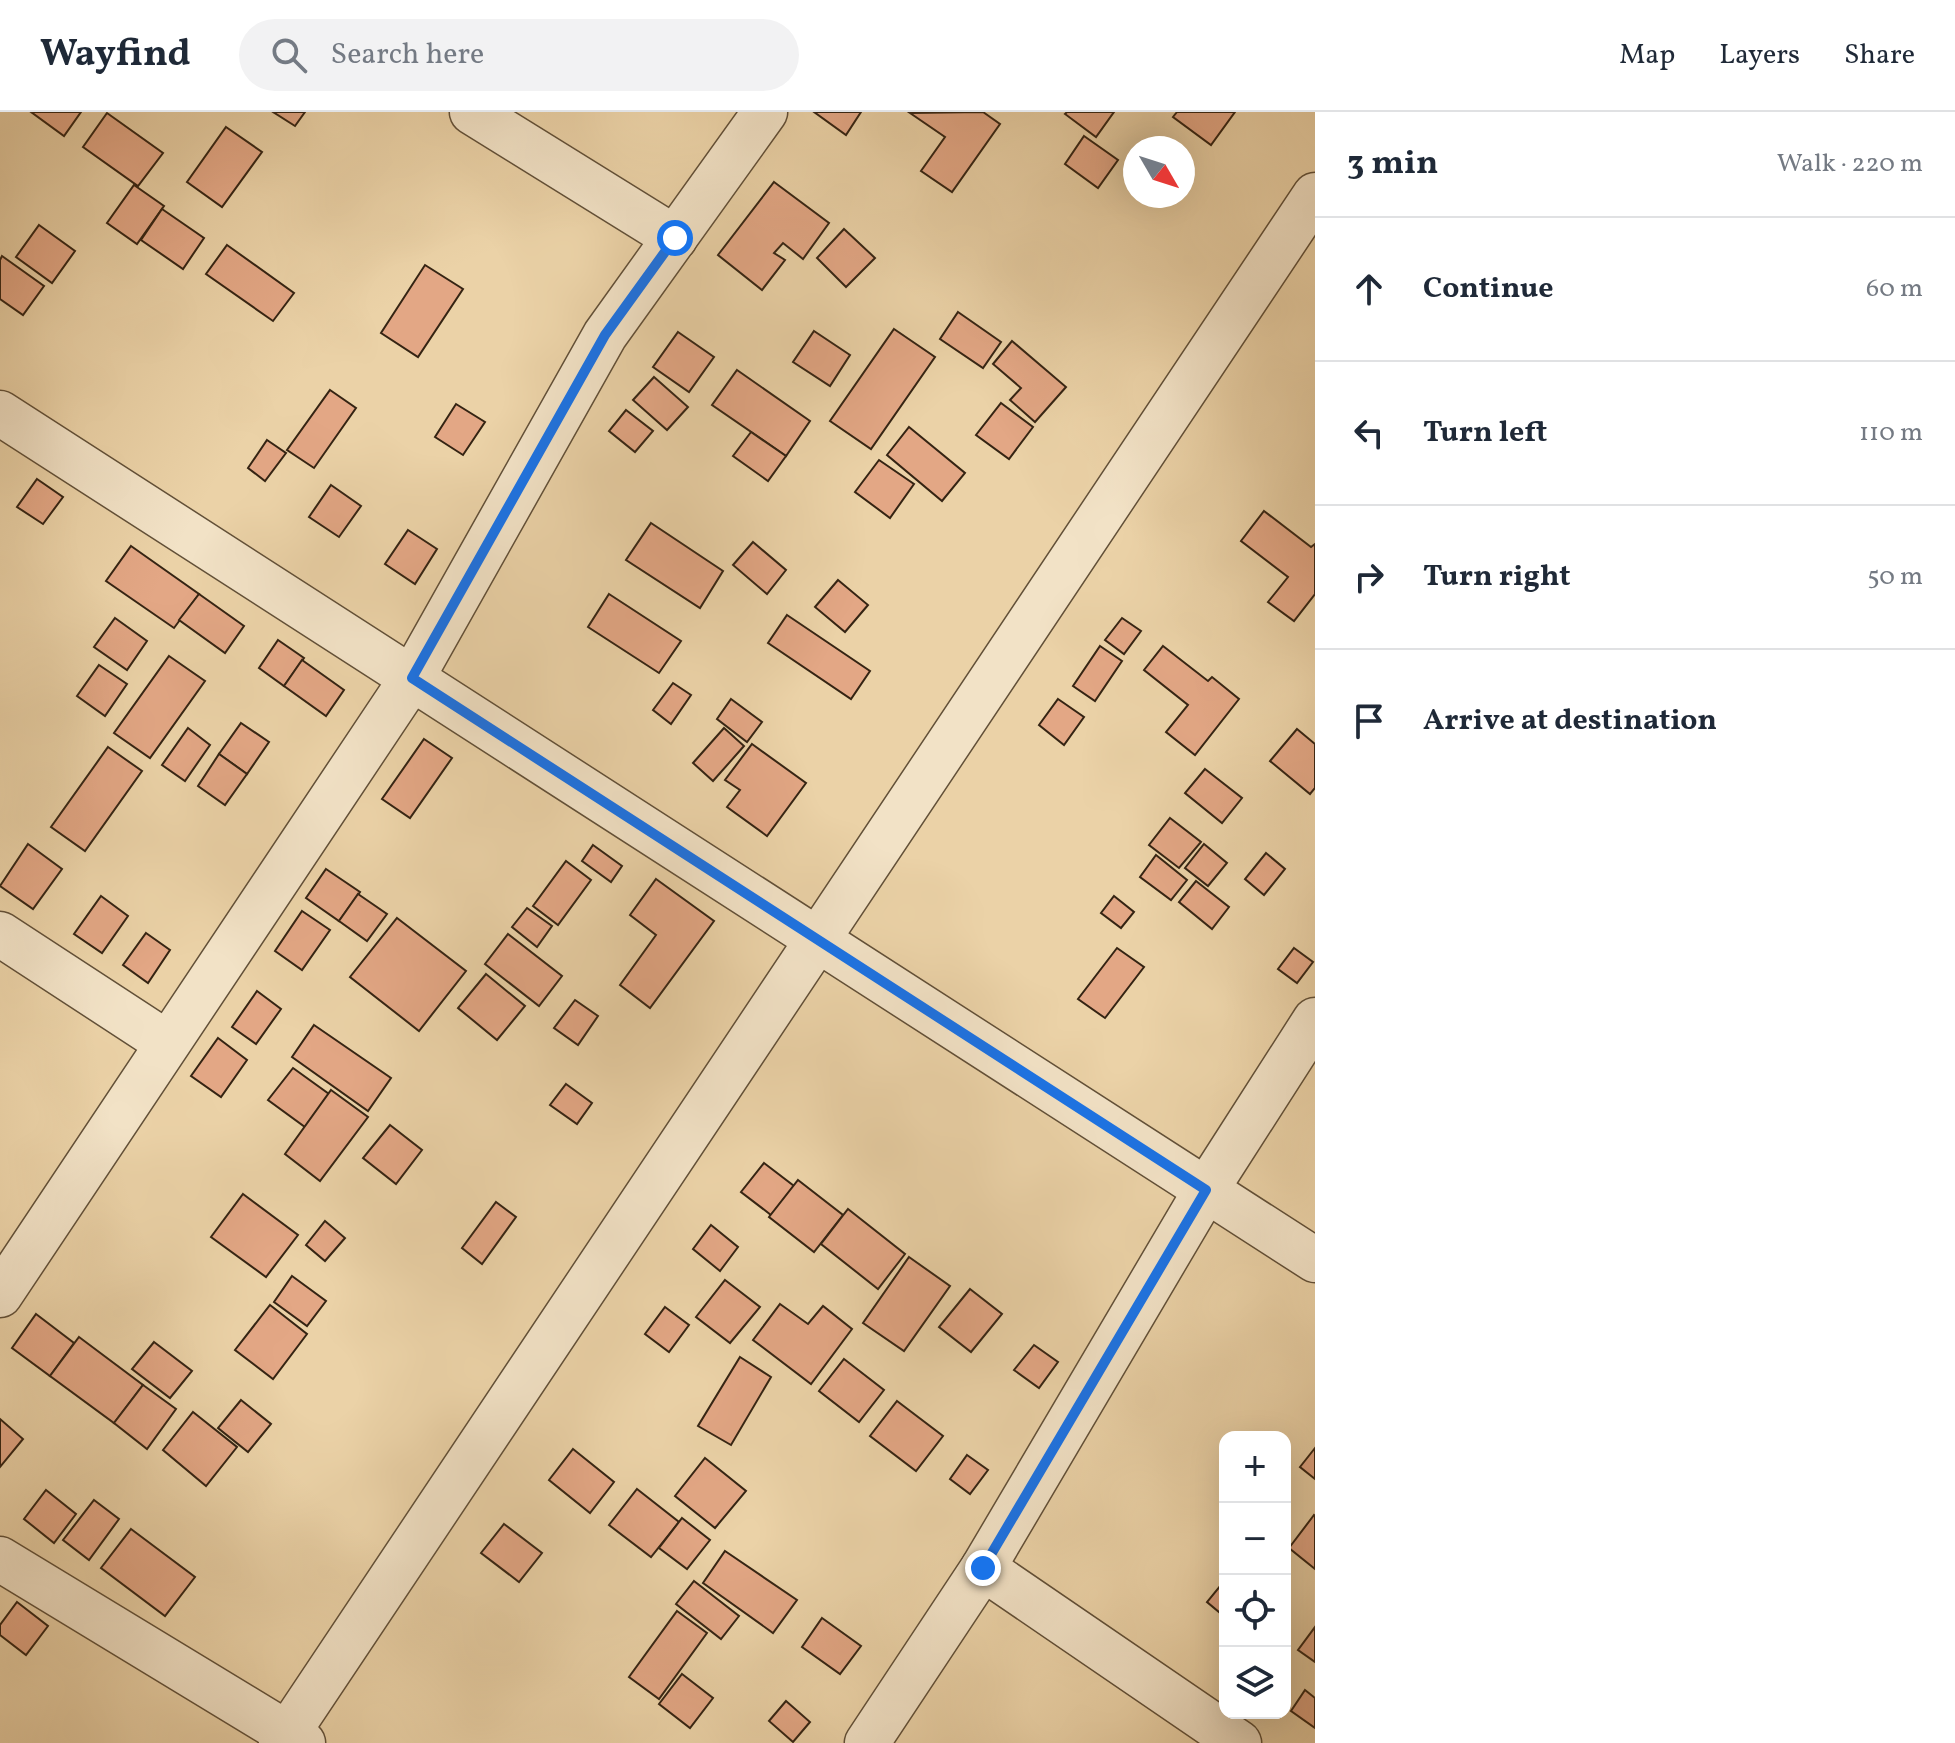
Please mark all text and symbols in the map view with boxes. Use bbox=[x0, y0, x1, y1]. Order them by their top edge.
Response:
search box bbox=[239, 19, 799, 91]
text: Wayfind bbox=[40, 29, 191, 82]
icon: search bbox=[267, 33, 311, 77]
text: Search here bbox=[331, 34, 484, 76]
text: Map bbox=[1619, 36, 1675, 75]
text: Layers bbox=[1719, 36, 1800, 75]
text: Share bbox=[1844, 36, 1915, 75]
north arrow bbox=[1123, 136, 1195, 208]
text: 3 min bbox=[1347, 141, 1438, 188]
text: Walk · 220 m bbox=[1777, 146, 1923, 182]
route start bbox=[657, 220, 693, 256]
icon: ahead bbox=[1347, 267, 1391, 311]
text: Continue bbox=[1423, 268, 1554, 310]
text: 60 m bbox=[1866, 271, 1923, 307]
icon: left bbox=[1347, 411, 1391, 455]
text: Turn left bbox=[1423, 412, 1547, 454]
text: 110 m bbox=[1859, 415, 1923, 451]
icon: right bbox=[1347, 555, 1391, 599]
text: Turn right bbox=[1423, 556, 1571, 598]
text: 50 m bbox=[1867, 559, 1923, 595]
icon: arrive bbox=[1347, 699, 1391, 743]
text: Arrive at destination bbox=[1423, 700, 1717, 742]
map controls bbox=[1219, 1431, 1291, 1719]
button: + bbox=[1219, 1431, 1291, 1503]
button: − bbox=[1219, 1503, 1291, 1575]
route end bbox=[965, 1550, 1001, 1586]
button: locate bbox=[1219, 1575, 1291, 1647]
button: layers bbox=[1219, 1647, 1291, 1719]

